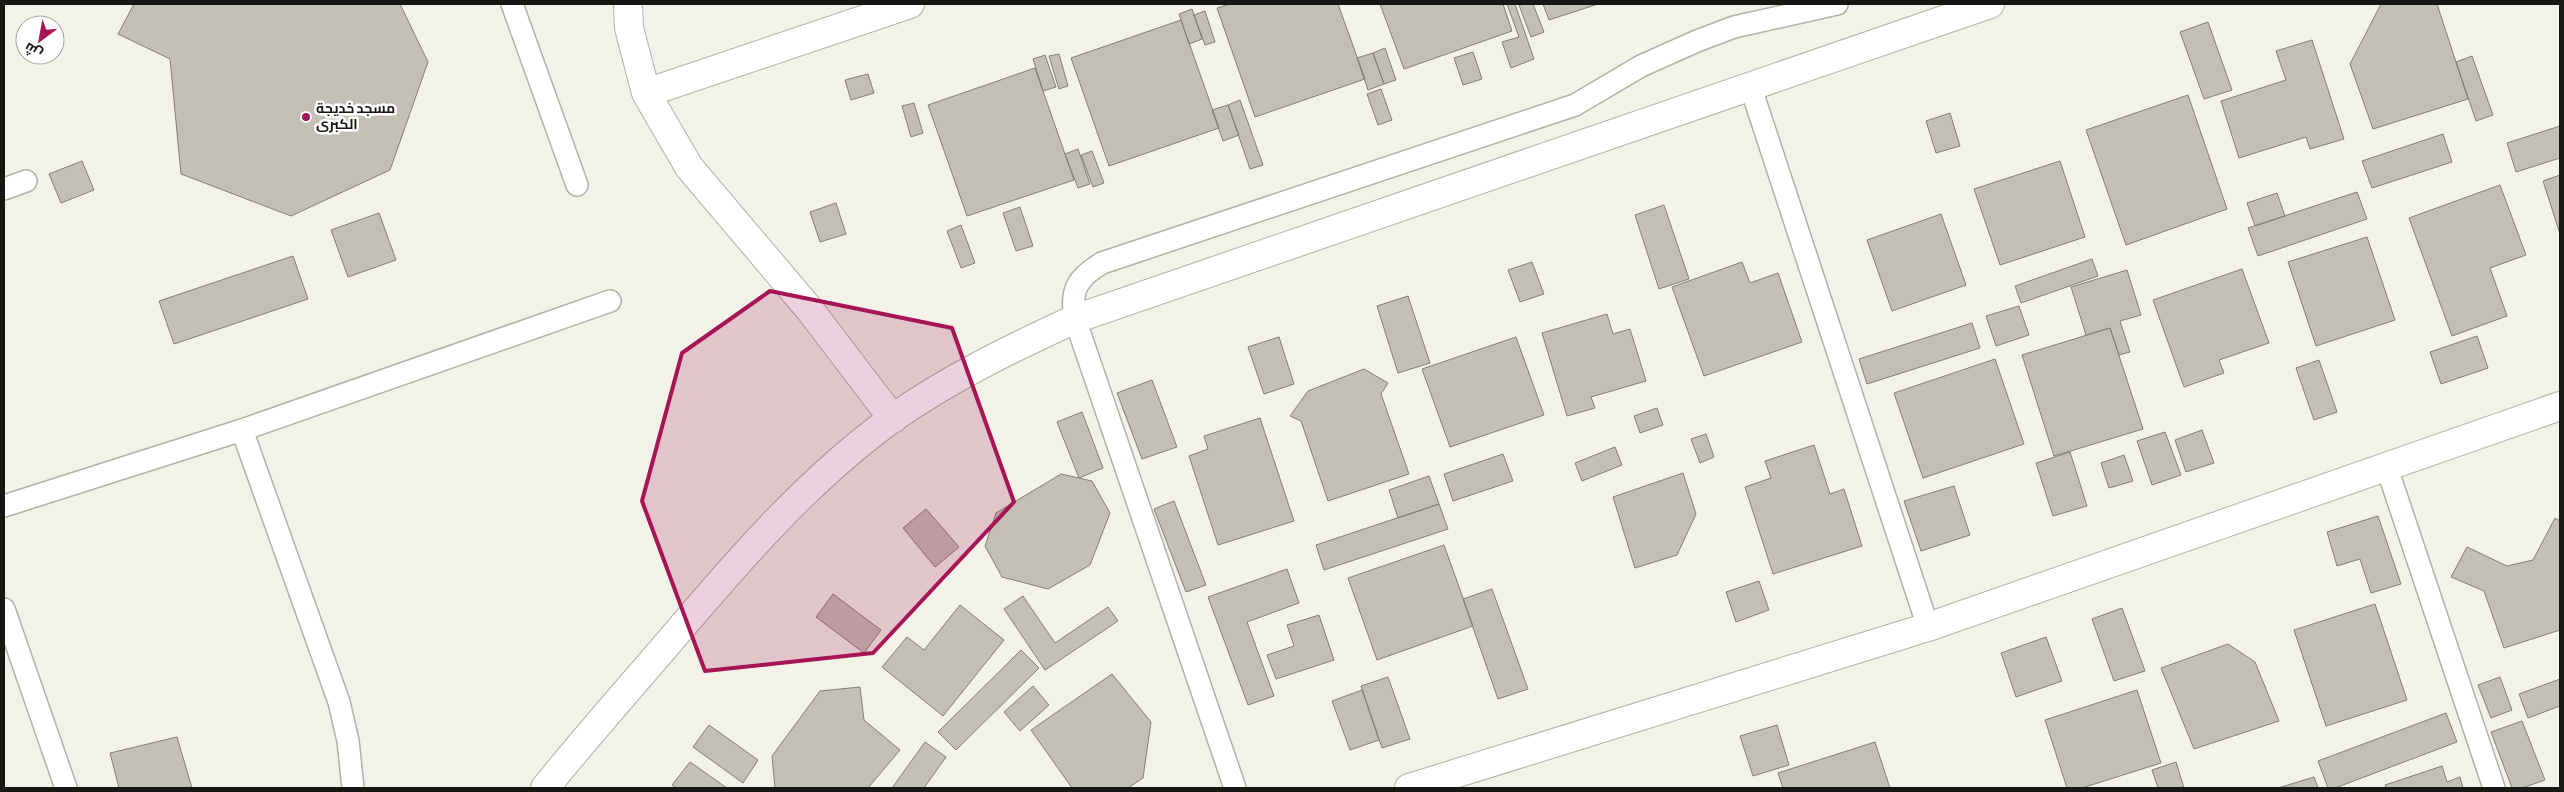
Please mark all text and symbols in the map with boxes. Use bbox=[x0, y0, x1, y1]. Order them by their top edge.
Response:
north arrow bbox=[15, 15, 65, 65]
text: ش bbox=[21, 39, 45, 63]
place label: مسجد خديجة الكبرى bbox=[316, 102, 395, 133]
marker: مسجد خديجة الكبرى bbox=[300, 111, 312, 123]

